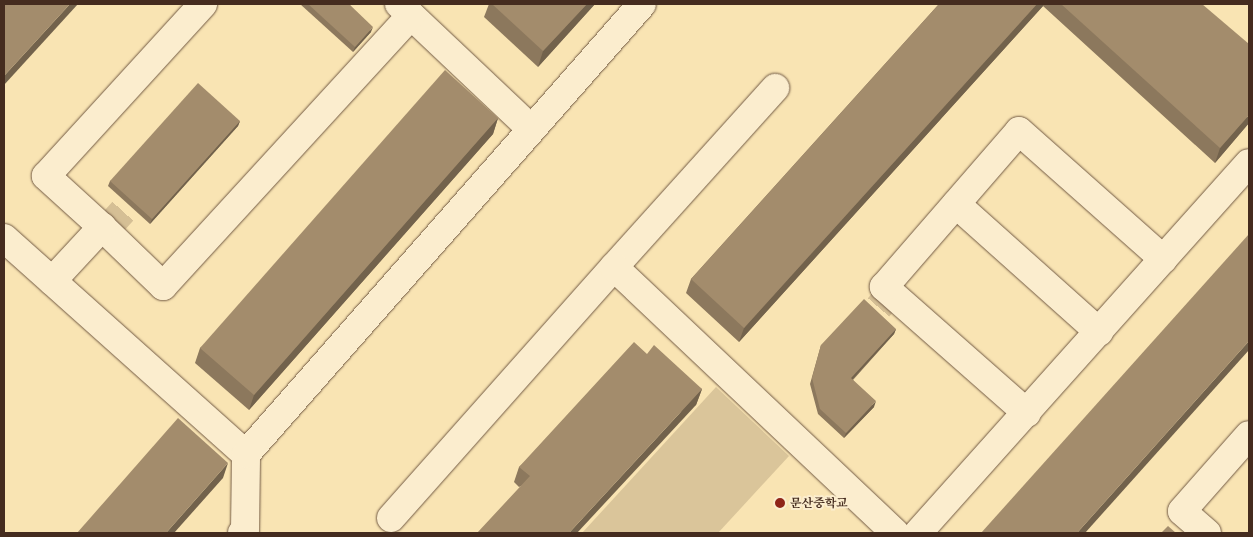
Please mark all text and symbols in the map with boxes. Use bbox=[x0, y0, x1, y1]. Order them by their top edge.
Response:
place label: 문산중학교 bbox=[790, 496, 848, 510]
marker: 문산중학교 bbox=[774, 497, 786, 509]

